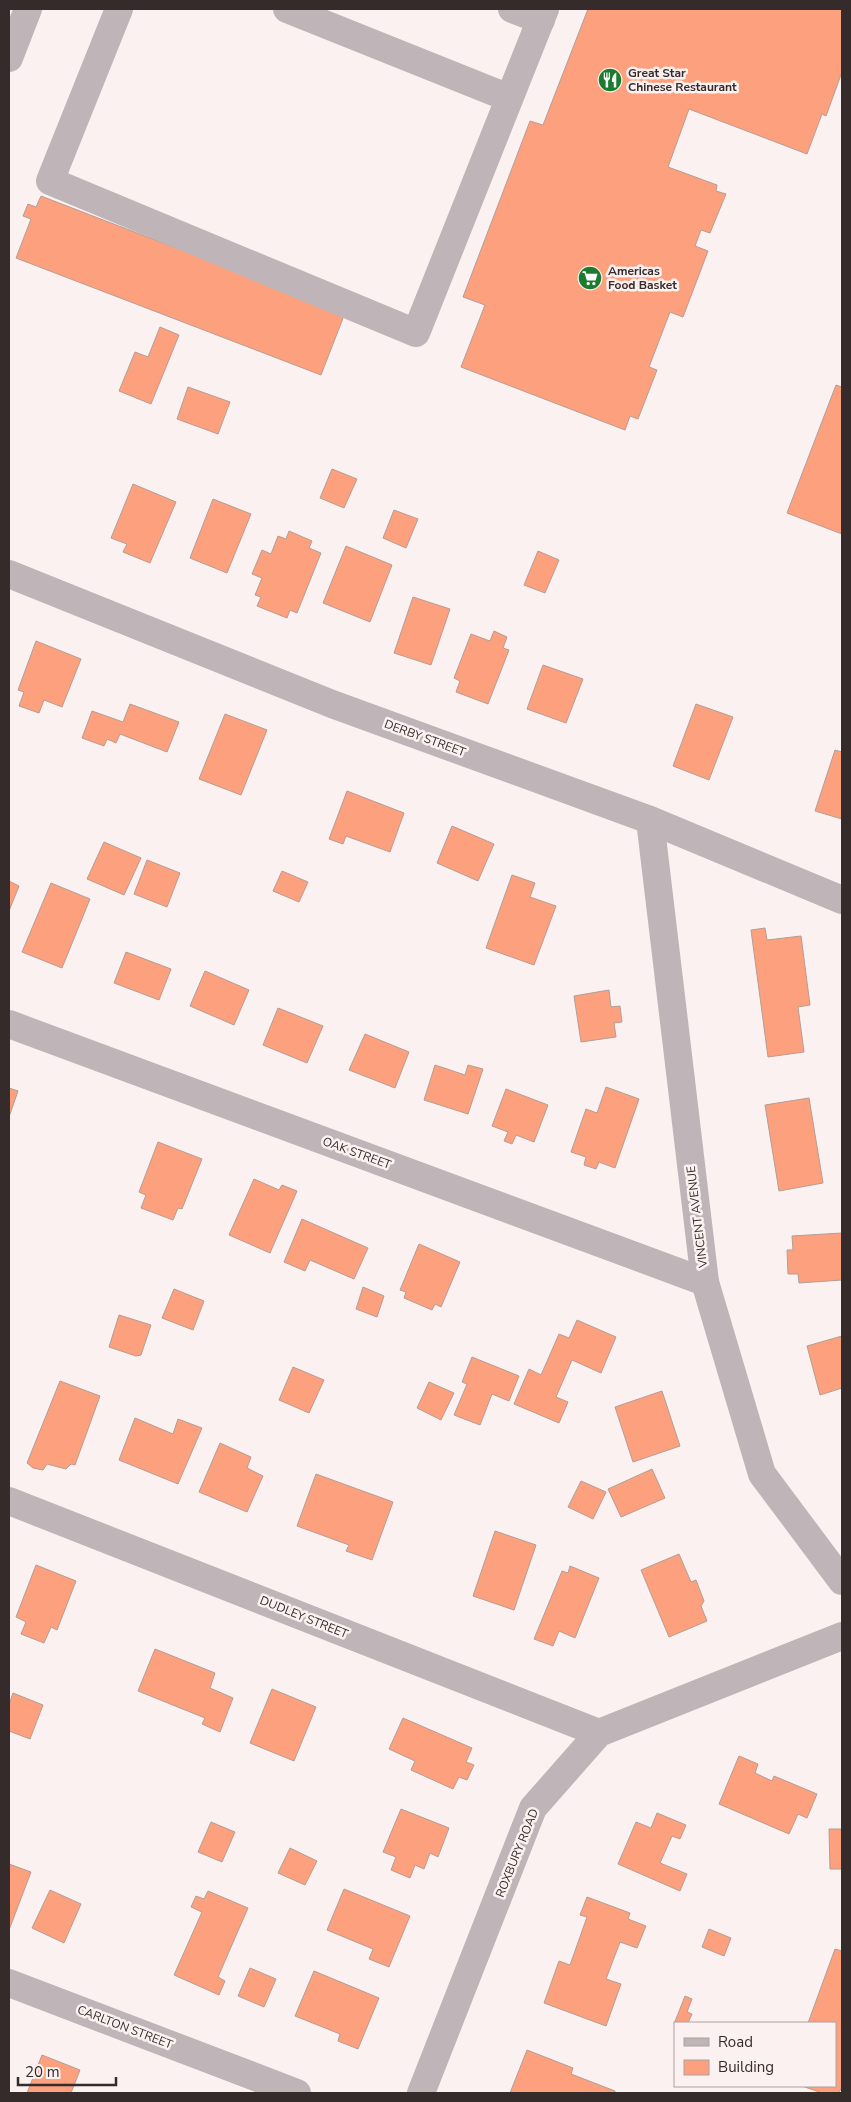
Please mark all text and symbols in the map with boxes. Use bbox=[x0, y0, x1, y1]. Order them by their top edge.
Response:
place label: Great Star Chinese Restaurant bbox=[628, 65, 737, 95]
restaurant icon: Great Star Chinese Restaurant bbox=[597, 67, 623, 93]
place label: Americas Food Basket bbox=[608, 263, 677, 293]
supermarket icon: Americas Food Basket bbox=[577, 265, 603, 291]
street label: DERBY STREET bbox=[382, 716, 469, 760]
street label: OAK STREET bbox=[320, 1133, 394, 1173]
street label: VINCENT AVENUE bbox=[683, 1165, 711, 1270]
street label: DUDLEY STREET bbox=[258, 1592, 351, 1642]
street label: ROXBURY ROAD bbox=[492, 1806, 542, 1900]
street label: CARLTON STREET bbox=[75, 2001, 176, 2053]
legend bbox=[674, 2022, 836, 2087]
text: Road bbox=[718, 2032, 753, 2052]
scale bar bbox=[18, 2054, 115, 2086]
text: Building bbox=[718, 2057, 774, 2077]
text: 20 m bbox=[25, 2062, 60, 2082]

